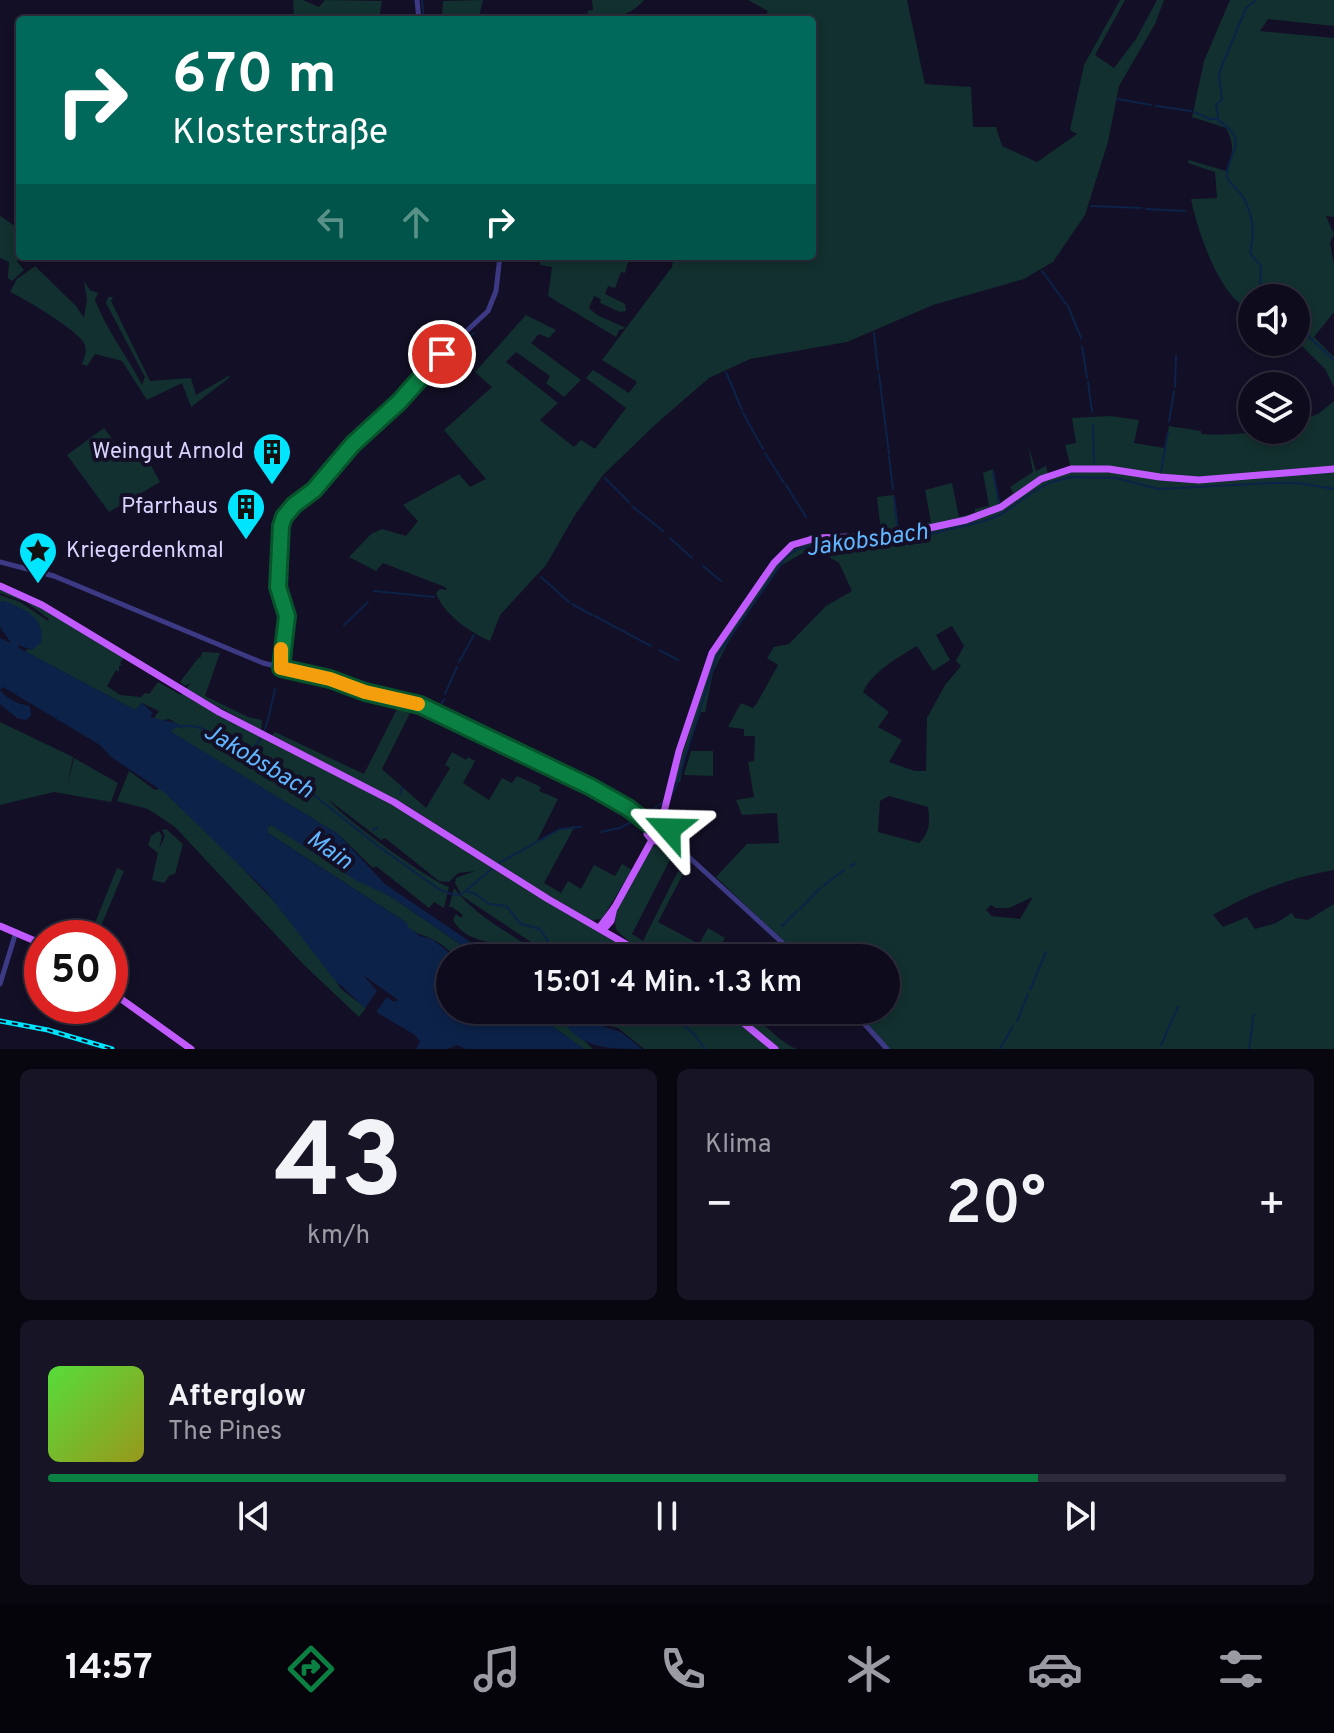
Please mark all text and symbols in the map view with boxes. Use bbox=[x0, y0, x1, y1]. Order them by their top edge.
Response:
text: 670 m bbox=[172, 42, 336, 112]
icon: right bbox=[40, 48, 144, 152]
text: Klosterstraße bbox=[172, 111, 388, 157]
icon: left bbox=[310, 200, 354, 244]
icon: ahead bbox=[394, 200, 438, 244]
icon: right bbox=[478, 200, 522, 244]
map controls bbox=[1238, 284, 1310, 444]
button: sound bbox=[1238, 284, 1310, 356]
pin bbox=[408, 320, 476, 388]
icon: arrive bbox=[420, 332, 464, 376]
button: layers bbox=[1238, 372, 1310, 444]
building icon: Weingut Arnold bbox=[251, 431, 293, 486]
place label: Weingut Arnold bbox=[92, 439, 244, 466]
building icon: Pfarrhaus bbox=[225, 486, 267, 541]
place label: Pfarrhaus bbox=[121, 494, 218, 521]
water label: Jakobsbach bbox=[804, 518, 930, 564]
place icon: Kriegerdenkmal bbox=[17, 530, 59, 585]
place label: Kriegerdenkmal bbox=[66, 538, 224, 565]
water label: Jakobsbach bbox=[198, 718, 318, 806]
position arrow bbox=[627, 787, 711, 871]
water label: Main bbox=[300, 825, 358, 877]
speed limit sign: 50 bbox=[24, 920, 128, 1024]
text: 15:01 · 4 Min. · 1.3 km bbox=[534, 965, 802, 1002]
text: 43 bbox=[274, 1102, 403, 1234]
text: Klima bbox=[705, 1129, 771, 1162]
text: 20° bbox=[945, 1169, 1046, 1245]
text: − bbox=[705, 1179, 733, 1235]
text: + bbox=[1258, 1179, 1286, 1235]
text: km/h bbox=[307, 1220, 370, 1253]
text: Afterglow bbox=[168, 1379, 306, 1416]
text: The Pines bbox=[168, 1416, 282, 1449]
icon: previous bbox=[232, 1494, 276, 1538]
icon: pause bbox=[645, 1494, 689, 1538]
icon: next bbox=[1058, 1494, 1102, 1538]
icon: directions bbox=[283, 1641, 339, 1697]
icon: music bbox=[469, 1641, 525, 1697]
icon: phone bbox=[655, 1641, 711, 1697]
icon: climate bbox=[841, 1641, 897, 1697]
icon: car bbox=[1027, 1641, 1083, 1697]
icon: filters bbox=[1213, 1641, 1269, 1697]
text: 14:57 bbox=[65, 1646, 153, 1692]

